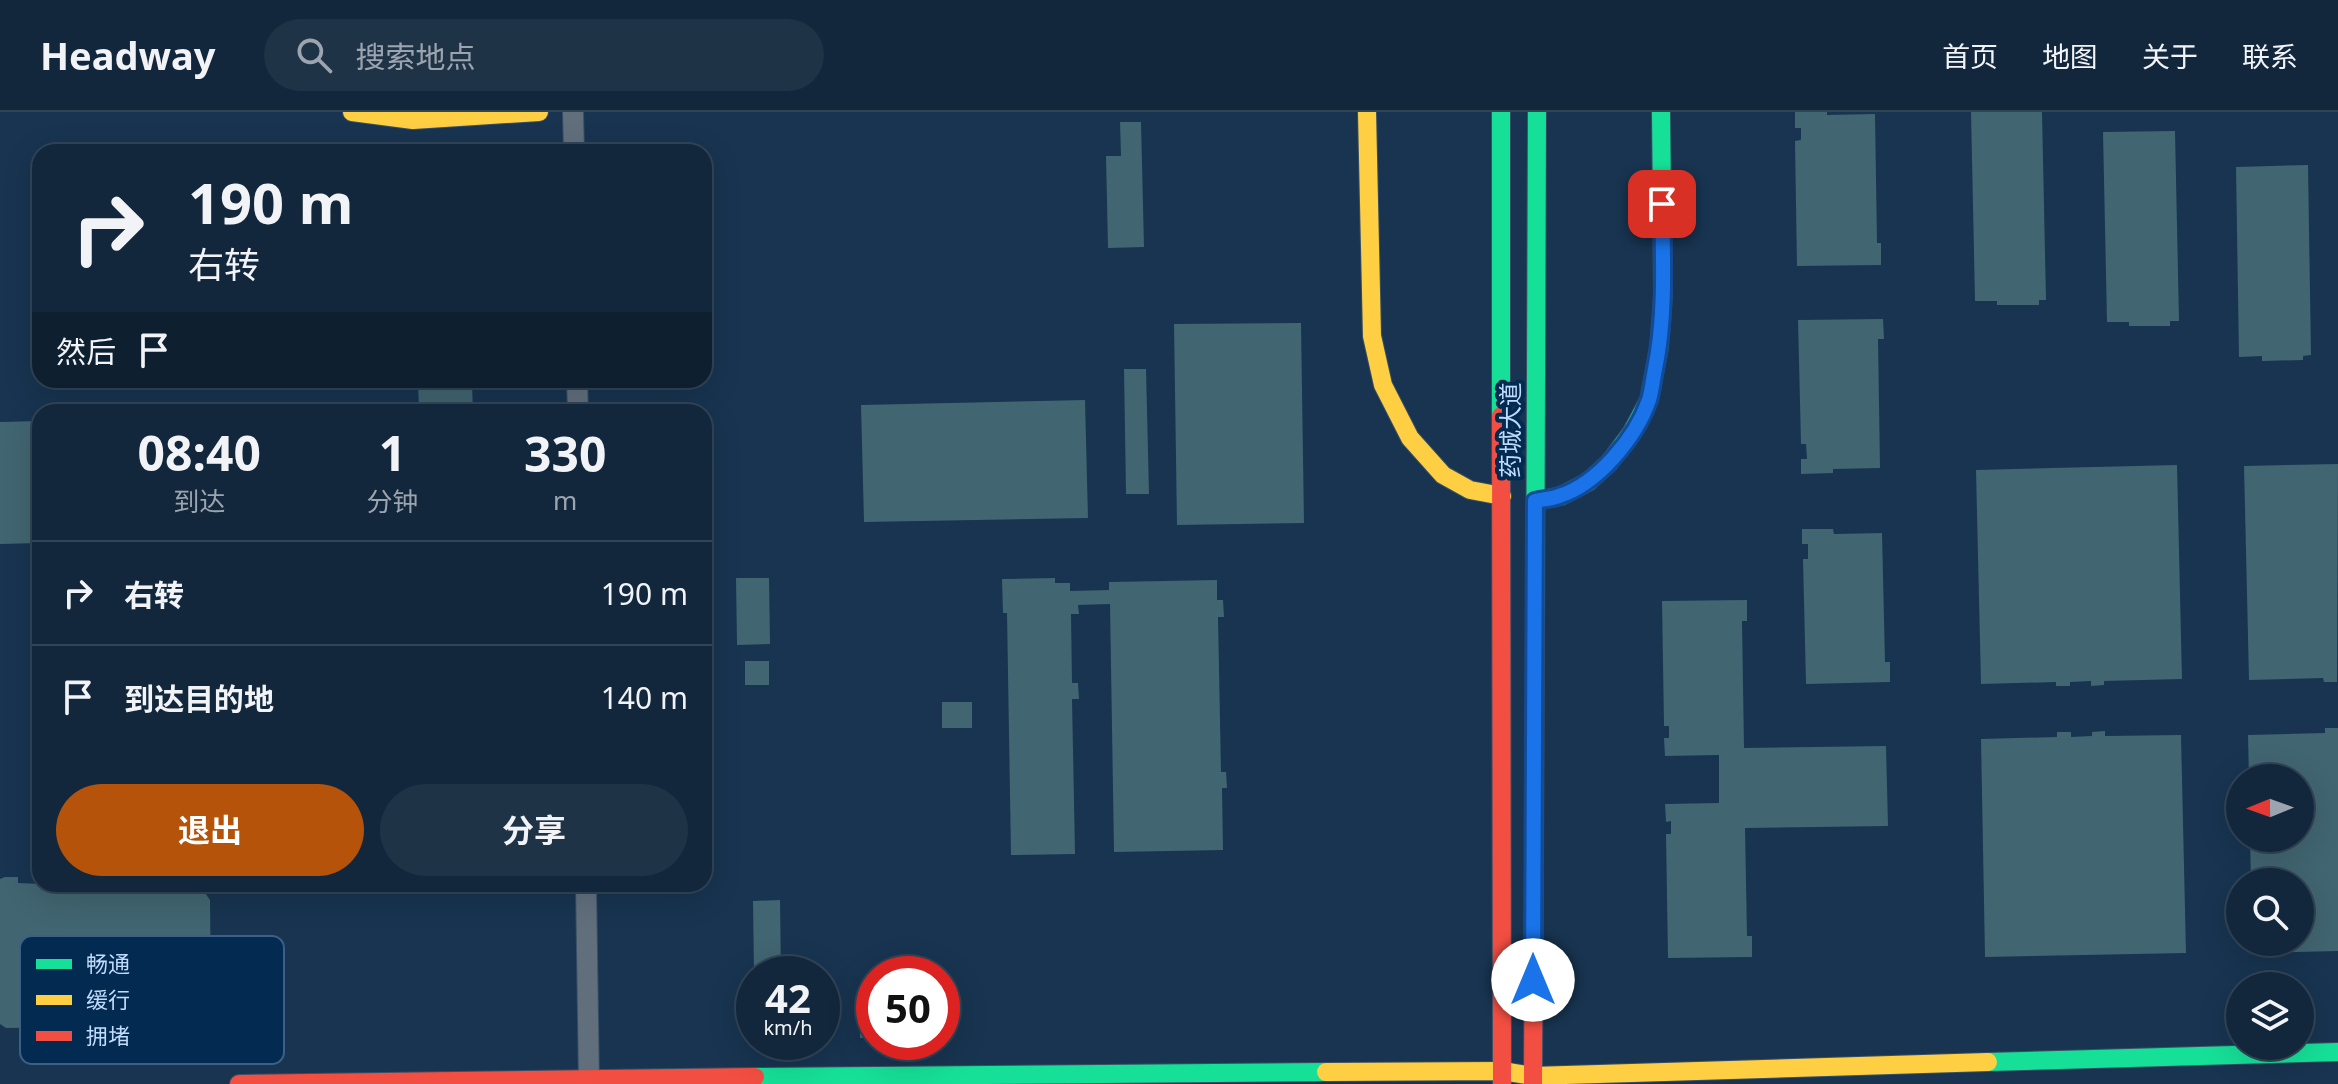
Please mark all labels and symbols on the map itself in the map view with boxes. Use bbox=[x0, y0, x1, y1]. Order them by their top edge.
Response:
pin bbox=[1628, 170, 1696, 238]
street label: 药城大道 bbox=[1493, 382, 1526, 478]
north arrow bbox=[2226, 764, 2314, 852]
legend bbox=[20, 936, 284, 1064]
position arrow bbox=[1491, 938, 1575, 1022]
text: 畅通 bbox=[86, 948, 130, 978]
speed limit sign: 50 bbox=[856, 956, 960, 1060]
text: 缓行 bbox=[86, 984, 130, 1014]
text: 拥堵 bbox=[86, 1020, 130, 1050]

